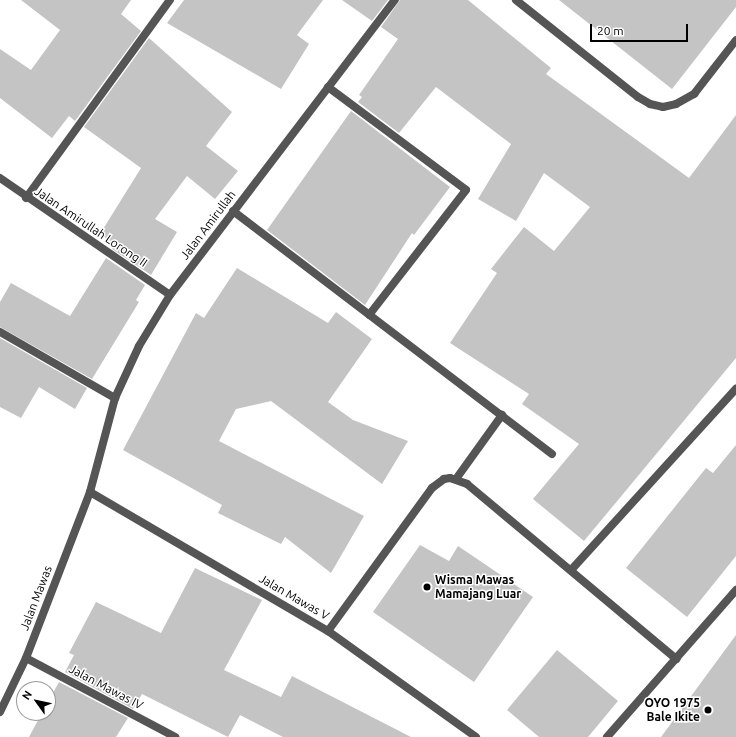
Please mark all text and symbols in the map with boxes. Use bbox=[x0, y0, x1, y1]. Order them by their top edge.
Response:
scale bar bbox=[592, 16, 690, 42]
text: 20 m bbox=[597, 24, 624, 37]
street label: Jalan Amirullah Lorong II bbox=[32, 184, 150, 270]
street label: Jalan Amirullah bbox=[177, 188, 239, 262]
street label: Jalan Mawas bbox=[17, 564, 55, 632]
street label: Jalan Mawas V bbox=[256, 571, 332, 623]
place label: Wisma Mawas Mamajang Luar bbox=[435, 573, 521, 601]
marker: Wisma Mawas Mamajang Luar bbox=[422, 582, 432, 592]
street label: Jalan Mawas IV bbox=[67, 661, 145, 713]
north arrow bbox=[16, 681, 56, 721]
text: N bbox=[20, 688, 34, 702]
place label: OYO 1975 Bale Ikite bbox=[645, 696, 700, 724]
marker: OYO 1975 Bale Ikite bbox=[703, 705, 713, 715]

